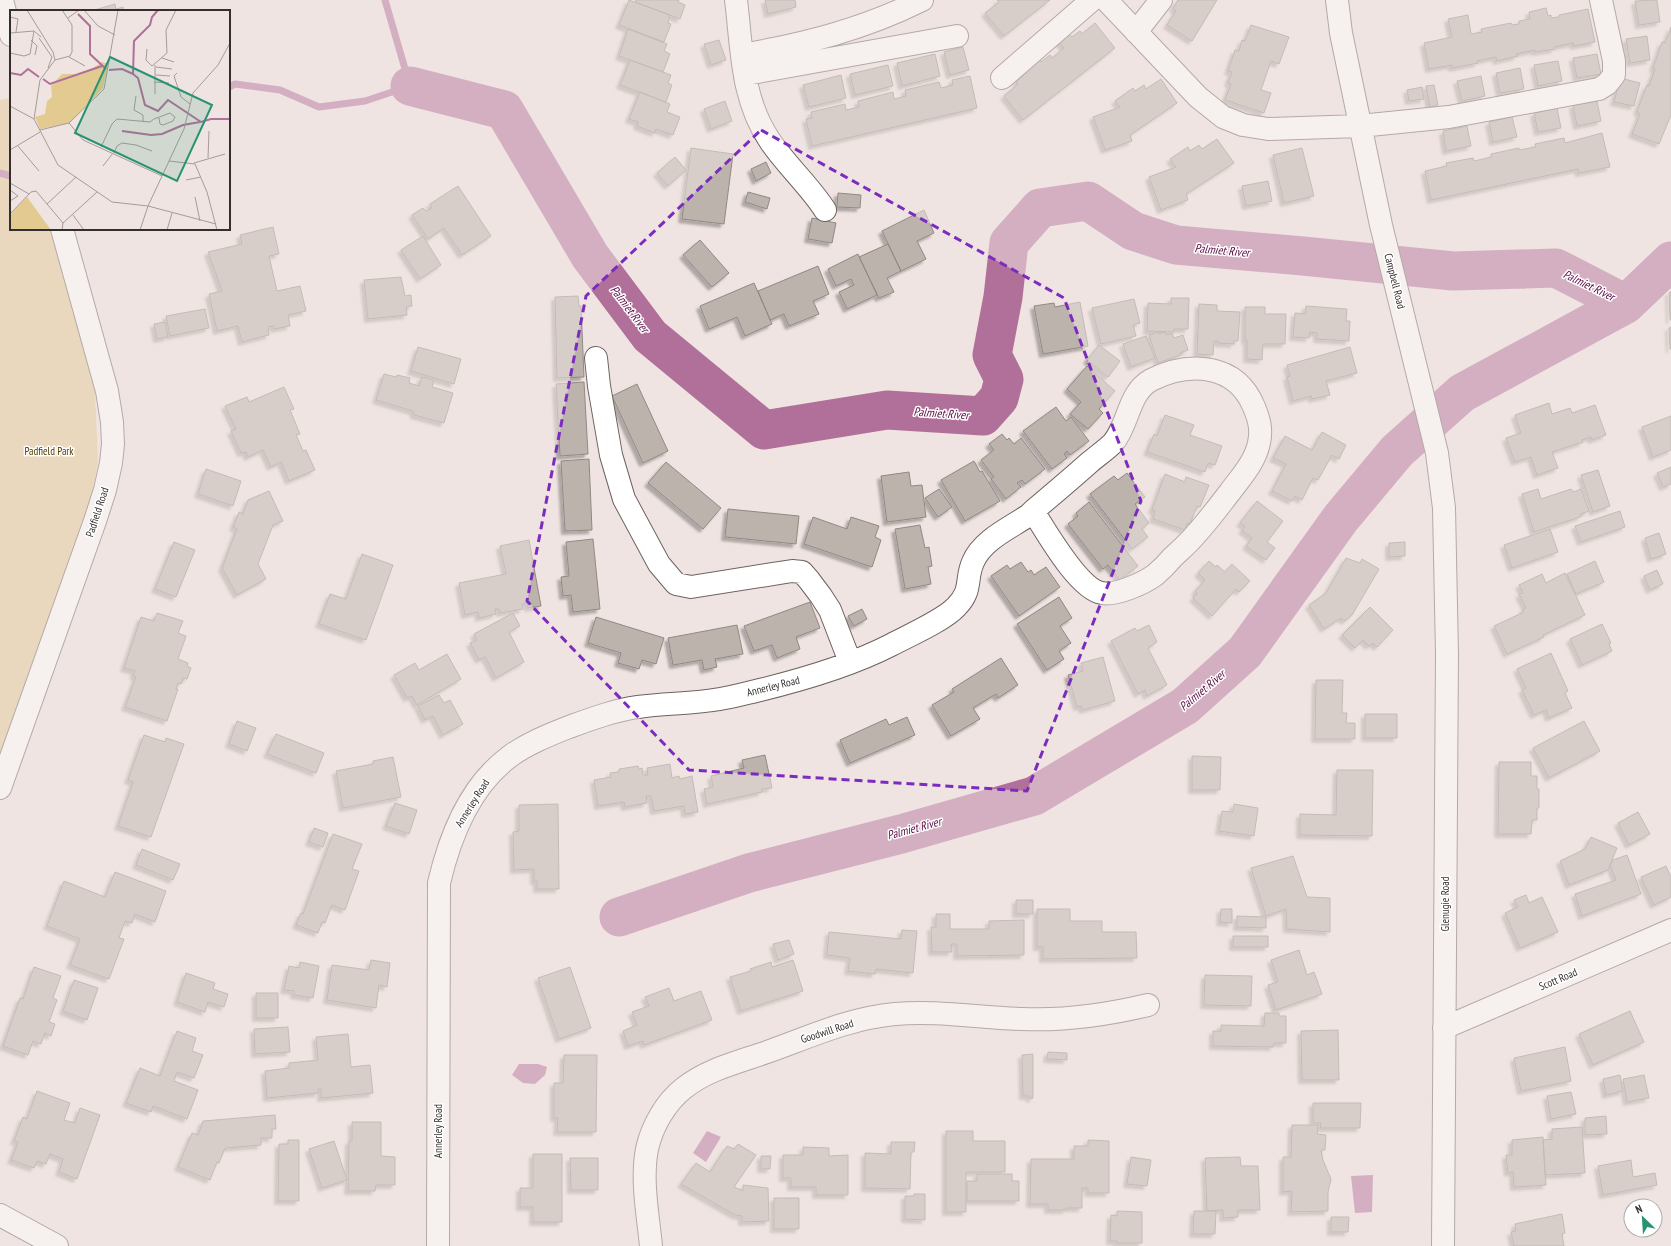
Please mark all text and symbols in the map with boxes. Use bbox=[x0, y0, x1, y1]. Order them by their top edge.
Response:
inset map bbox=[10, 10, 230, 230]
water label: Palmiet River bbox=[1194, 240, 1252, 260]
street label: Campbell Road bbox=[1381, 252, 1409, 310]
water label: Palmiet River bbox=[1561, 266, 1619, 305]
water label: Palmiet River bbox=[607, 282, 654, 337]
water label: Palmiet River bbox=[913, 404, 971, 423]
park label: Padfield Park bbox=[24, 444, 74, 458]
street label: Padfield Road bbox=[82, 485, 112, 539]
water label: Palmiet River bbox=[1176, 665, 1229, 713]
street label: Annerley Road bbox=[745, 673, 801, 699]
street label: Annerley Road bbox=[452, 776, 492, 830]
water label: Palmiet River bbox=[885, 813, 944, 842]
street label: Glenugie Road bbox=[1438, 876, 1452, 931]
street label: Scott Road bbox=[1537, 965, 1580, 993]
street label: Goodwill Road bbox=[799, 1016, 855, 1046]
street label: Annerley Road bbox=[431, 1104, 445, 1158]
north arrow bbox=[1623, 1198, 1663, 1238]
text: N bbox=[1633, 1201, 1644, 1217]

